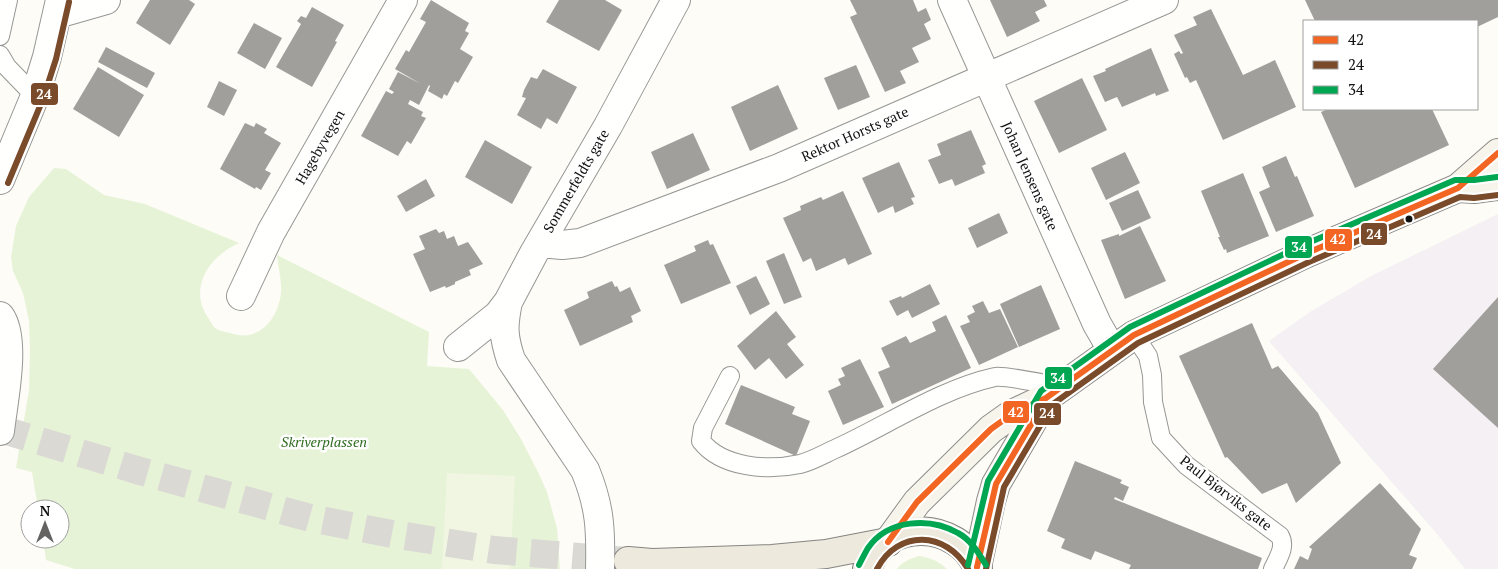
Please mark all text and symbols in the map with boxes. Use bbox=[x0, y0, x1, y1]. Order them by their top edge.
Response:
legend bbox=[1303, 20, 1478, 110]
text: 42 bbox=[1348, 29, 1364, 49]
text: 24 bbox=[1348, 54, 1364, 74]
text: 34 bbox=[1348, 79, 1364, 99]
line badge: 24 bbox=[30, 82, 59, 106]
text: 24 bbox=[36, 84, 52, 103]
street label: Rektor Horsts gate bbox=[798, 101, 911, 166]
street label: Hagebyvegen bbox=[291, 105, 349, 188]
street label: Johan Jensens gate bbox=[998, 118, 1063, 233]
street label: Sommerfeldts gate bbox=[538, 125, 613, 236]
unlabelled marker bbox=[1404, 214, 1414, 224]
line badge: 24 bbox=[1360, 222, 1388, 246]
text: 24 bbox=[1366, 224, 1382, 243]
line badge: 42 bbox=[1324, 228, 1353, 252]
text: 42 bbox=[1330, 229, 1346, 248]
line badge: 34 bbox=[1284, 235, 1313, 259]
text: 34 bbox=[1291, 237, 1307, 256]
line badge: 34 bbox=[1044, 366, 1073, 390]
text: 34 bbox=[1050, 368, 1066, 387]
line badge: 42 bbox=[1002, 400, 1030, 424]
text: 42 bbox=[1008, 402, 1024, 421]
line badge: 24 bbox=[1033, 402, 1062, 426]
text: 24 bbox=[1039, 403, 1055, 422]
park label: Skriverplassen bbox=[281, 432, 367, 451]
street label: Paul Bjørviks gate bbox=[1176, 451, 1276, 534]
north arrow bbox=[20, 499, 70, 549]
text: N bbox=[40, 501, 51, 520]

